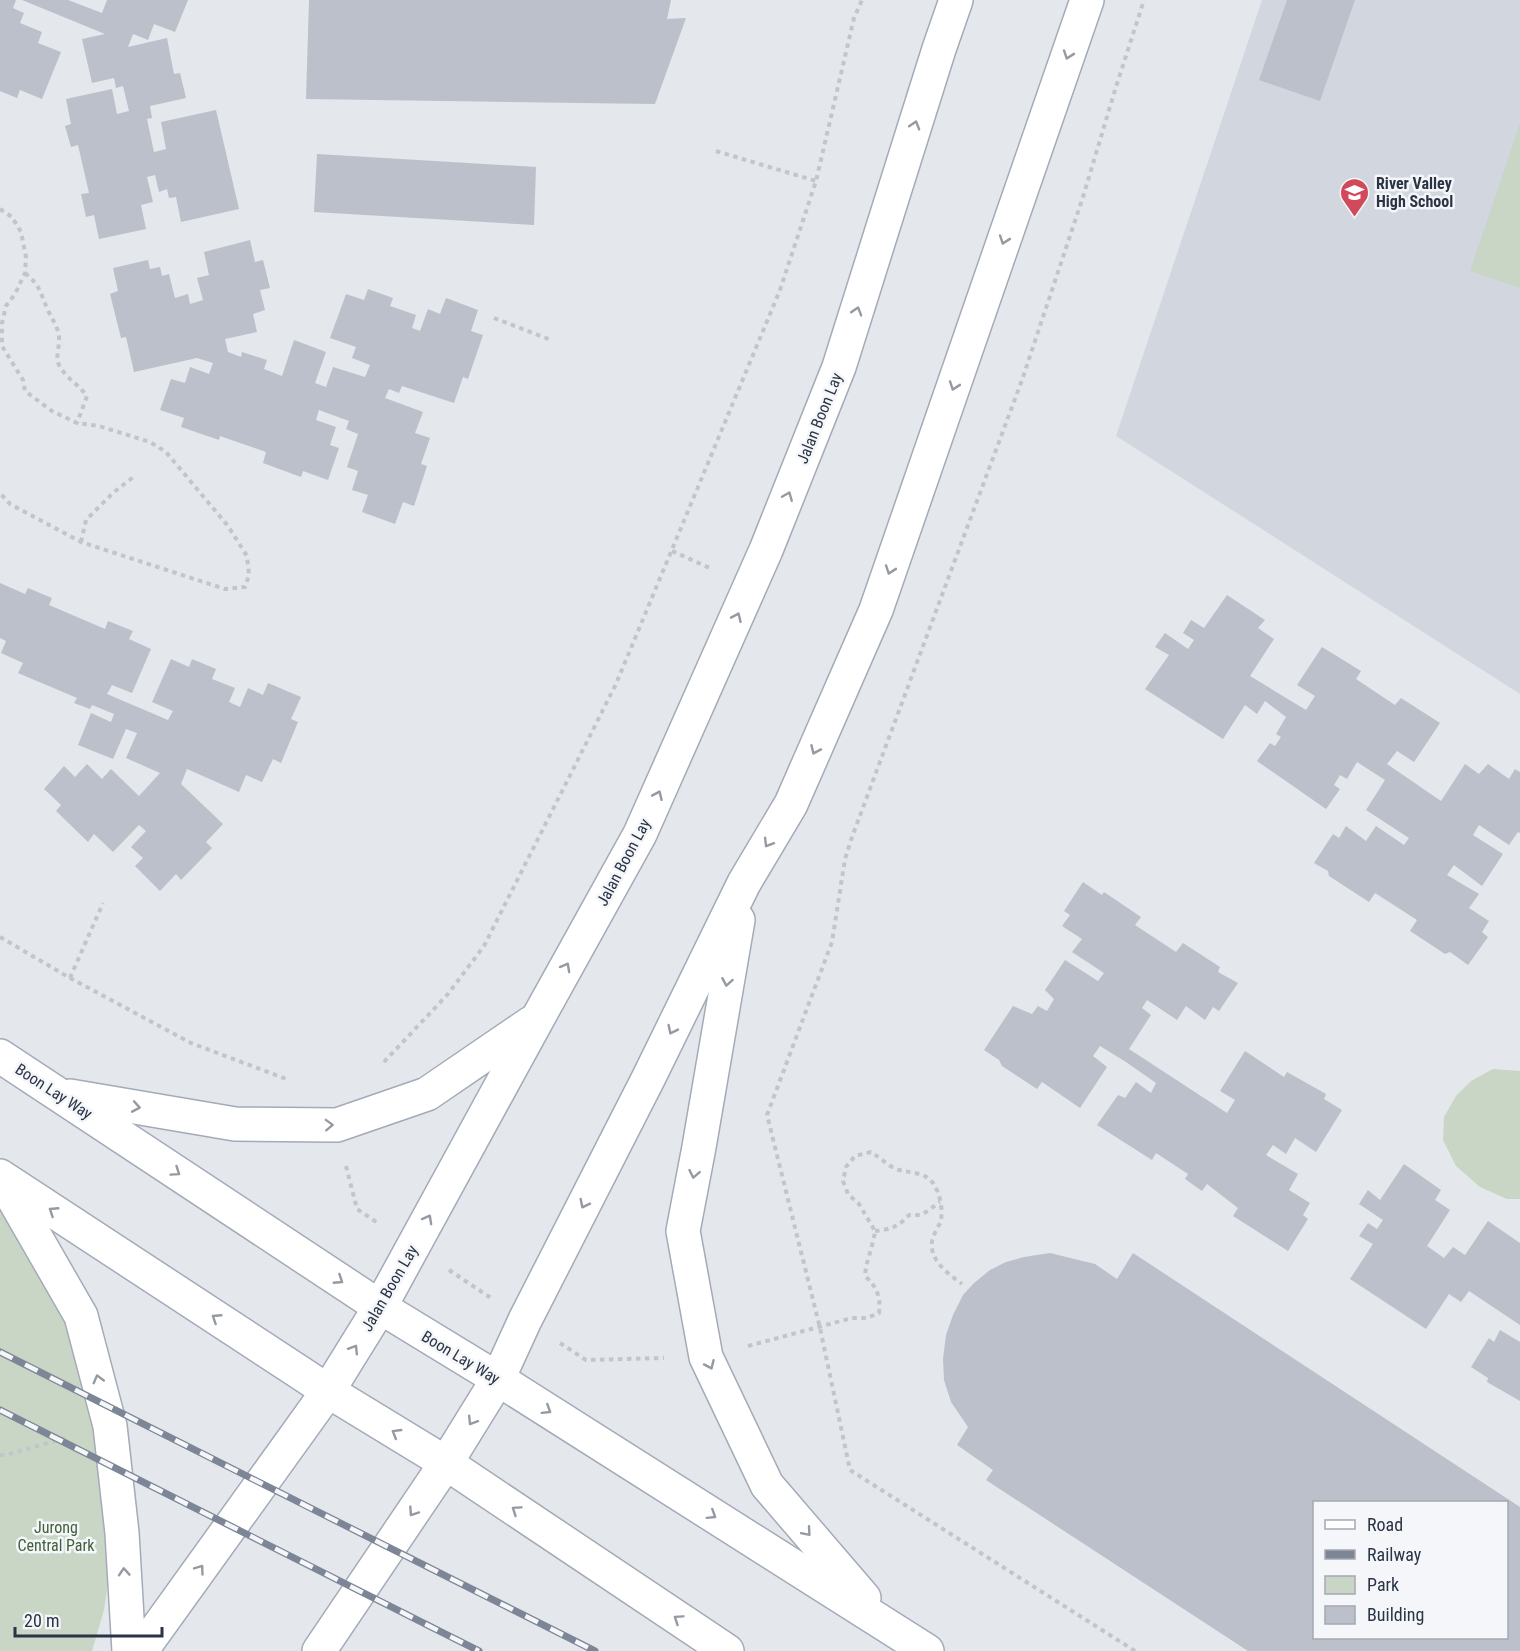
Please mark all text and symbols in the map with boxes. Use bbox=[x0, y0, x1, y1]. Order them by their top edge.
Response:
one-way arrow bbox=[1062, 49, 1075, 60]
one-way arrow bbox=[908, 120, 921, 131]
place label: River Valley High School bbox=[1376, 174, 1453, 211]
school or university icon: River Valley High School bbox=[1339, 176, 1371, 218]
one-way arrow bbox=[999, 234, 1012, 245]
one-way arrow bbox=[850, 306, 862, 317]
street label: Jalan Boon Lay bbox=[793, 370, 846, 466]
one-way arrow bbox=[948, 380, 961, 390]
one-way arrow bbox=[781, 491, 793, 502]
one-way arrow bbox=[885, 564, 897, 575]
one-way arrow bbox=[729, 612, 741, 623]
one-way arrow bbox=[810, 743, 822, 754]
one-way arrow bbox=[650, 790, 662, 801]
street label: Jalan Boon Lay bbox=[592, 815, 655, 909]
one-way arrow bbox=[763, 837, 775, 847]
one-way arrow bbox=[559, 963, 570, 973]
one-way arrow bbox=[721, 976, 734, 986]
one-way arrow bbox=[668, 1023, 680, 1034]
street label: Boon Lay Way bbox=[12, 1060, 96, 1123]
one-way arrow bbox=[131, 1100, 141, 1113]
one-way arrow bbox=[325, 1118, 334, 1131]
one-way arrow bbox=[170, 1165, 180, 1177]
one-way arrow bbox=[688, 1169, 701, 1179]
one-way arrow bbox=[580, 1197, 592, 1208]
one-way arrow bbox=[49, 1206, 59, 1218]
one-way arrow bbox=[421, 1215, 432, 1225]
street label: Jalan Boon Lay bbox=[357, 1242, 422, 1335]
one-way arrow bbox=[332, 1273, 343, 1284]
one-way arrow bbox=[212, 1313, 222, 1325]
street label: Boon Lay Way bbox=[418, 1327, 504, 1388]
one-way arrow bbox=[346, 1345, 358, 1355]
one-way arrow bbox=[702, 1358, 714, 1369]
one-way arrow bbox=[93, 1374, 105, 1385]
one-way arrow bbox=[541, 1403, 551, 1415]
one-way arrow bbox=[467, 1415, 479, 1425]
one-way arrow bbox=[392, 1428, 402, 1440]
legend bbox=[1313, 1501, 1508, 1639]
one-way arrow bbox=[409, 1505, 420, 1516]
one-way arrow bbox=[512, 1506, 522, 1518]
one-way arrow bbox=[706, 1507, 716, 1519]
text: Road bbox=[1367, 1514, 1403, 1535]
park label: Jurong Central Park bbox=[17, 1518, 95, 1555]
one-way arrow bbox=[800, 1525, 811, 1536]
text: Railway bbox=[1367, 1544, 1422, 1565]
one-way arrow bbox=[192, 1565, 203, 1576]
one-way arrow bbox=[118, 1567, 131, 1576]
text: Park bbox=[1367, 1574, 1399, 1595]
scale bar bbox=[15, 1600, 162, 1638]
text: Building bbox=[1367, 1604, 1424, 1625]
text: 20 m bbox=[24, 1610, 59, 1631]
one-way arrow bbox=[674, 1615, 685, 1626]

